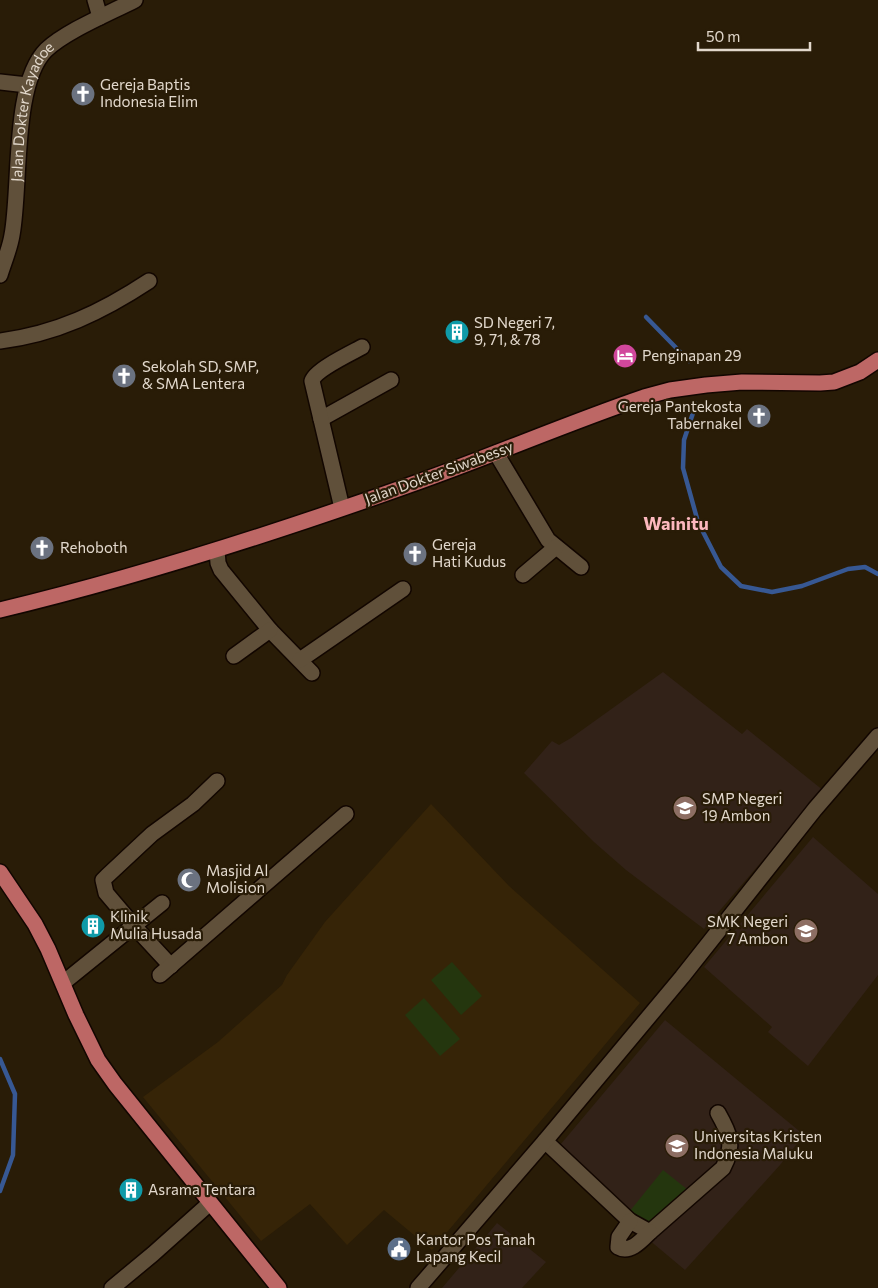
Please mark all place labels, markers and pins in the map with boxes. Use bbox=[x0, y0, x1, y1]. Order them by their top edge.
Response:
place label: Gereja Baptis Indonesia Elim bbox=[100, 75, 198, 110]
church icon: Gereja Baptis Indonesia Elim bbox=[70, 81, 96, 107]
place label: SD Negeri 7, 9, 71, & 78 bbox=[474, 313, 555, 348]
building icon: SD Negeri 7, 9, 71, & 78 bbox=[444, 319, 470, 345]
hotel icon: Penginapan 29 bbox=[612, 343, 638, 369]
place label: Penginapan 29 bbox=[642, 346, 742, 364]
place label: Sekolah SD, SMP, & SMA Lentera bbox=[142, 357, 259, 392]
church icon: Sekolah SD, SMP, & SMA Lentera bbox=[111, 363, 137, 389]
place label: Gereja Pantekosta Tabernakel bbox=[618, 397, 742, 432]
church icon: Gereja Pantekosta Tabernakel bbox=[746, 403, 772, 429]
church icon: Rehoboth bbox=[29, 535, 55, 561]
place label: Gereja Hati Kudus bbox=[432, 535, 506, 570]
place label: Rehoboth bbox=[60, 538, 128, 556]
church icon: Gereja Hati Kudus bbox=[402, 541, 428, 567]
place label: SMP Negeri 19 Ambon bbox=[702, 789, 782, 824]
school or university icon: SMP Negeri 19 Ambon bbox=[672, 795, 698, 821]
place label: Masjid Al Molision bbox=[206, 861, 268, 896]
mosque icon: Masjid Al Molision bbox=[176, 867, 202, 893]
place label: Klinik Mulia Husada bbox=[110, 907, 202, 942]
place label: SMK Negeri 7 Ambon bbox=[707, 912, 788, 947]
building icon: Klinik Mulia Husada bbox=[80, 913, 106, 939]
school or university icon: SMK Negeri 7 Ambon bbox=[793, 918, 819, 944]
place label: Universitas Kristen Indonesia Maluku bbox=[694, 1127, 822, 1162]
school or university icon: Universitas Kristen Indonesia Maluku bbox=[664, 1133, 690, 1159]
building icon: Asrama Tentara bbox=[118, 1177, 144, 1203]
place label: Asrama Tentara bbox=[148, 1180, 255, 1198]
place label: Kantor Pos Tanah Lapang Kecil bbox=[416, 1230, 535, 1265]
public building icon: Kantor Pos Tanah Lapang Kecil bbox=[386, 1236, 412, 1262]

